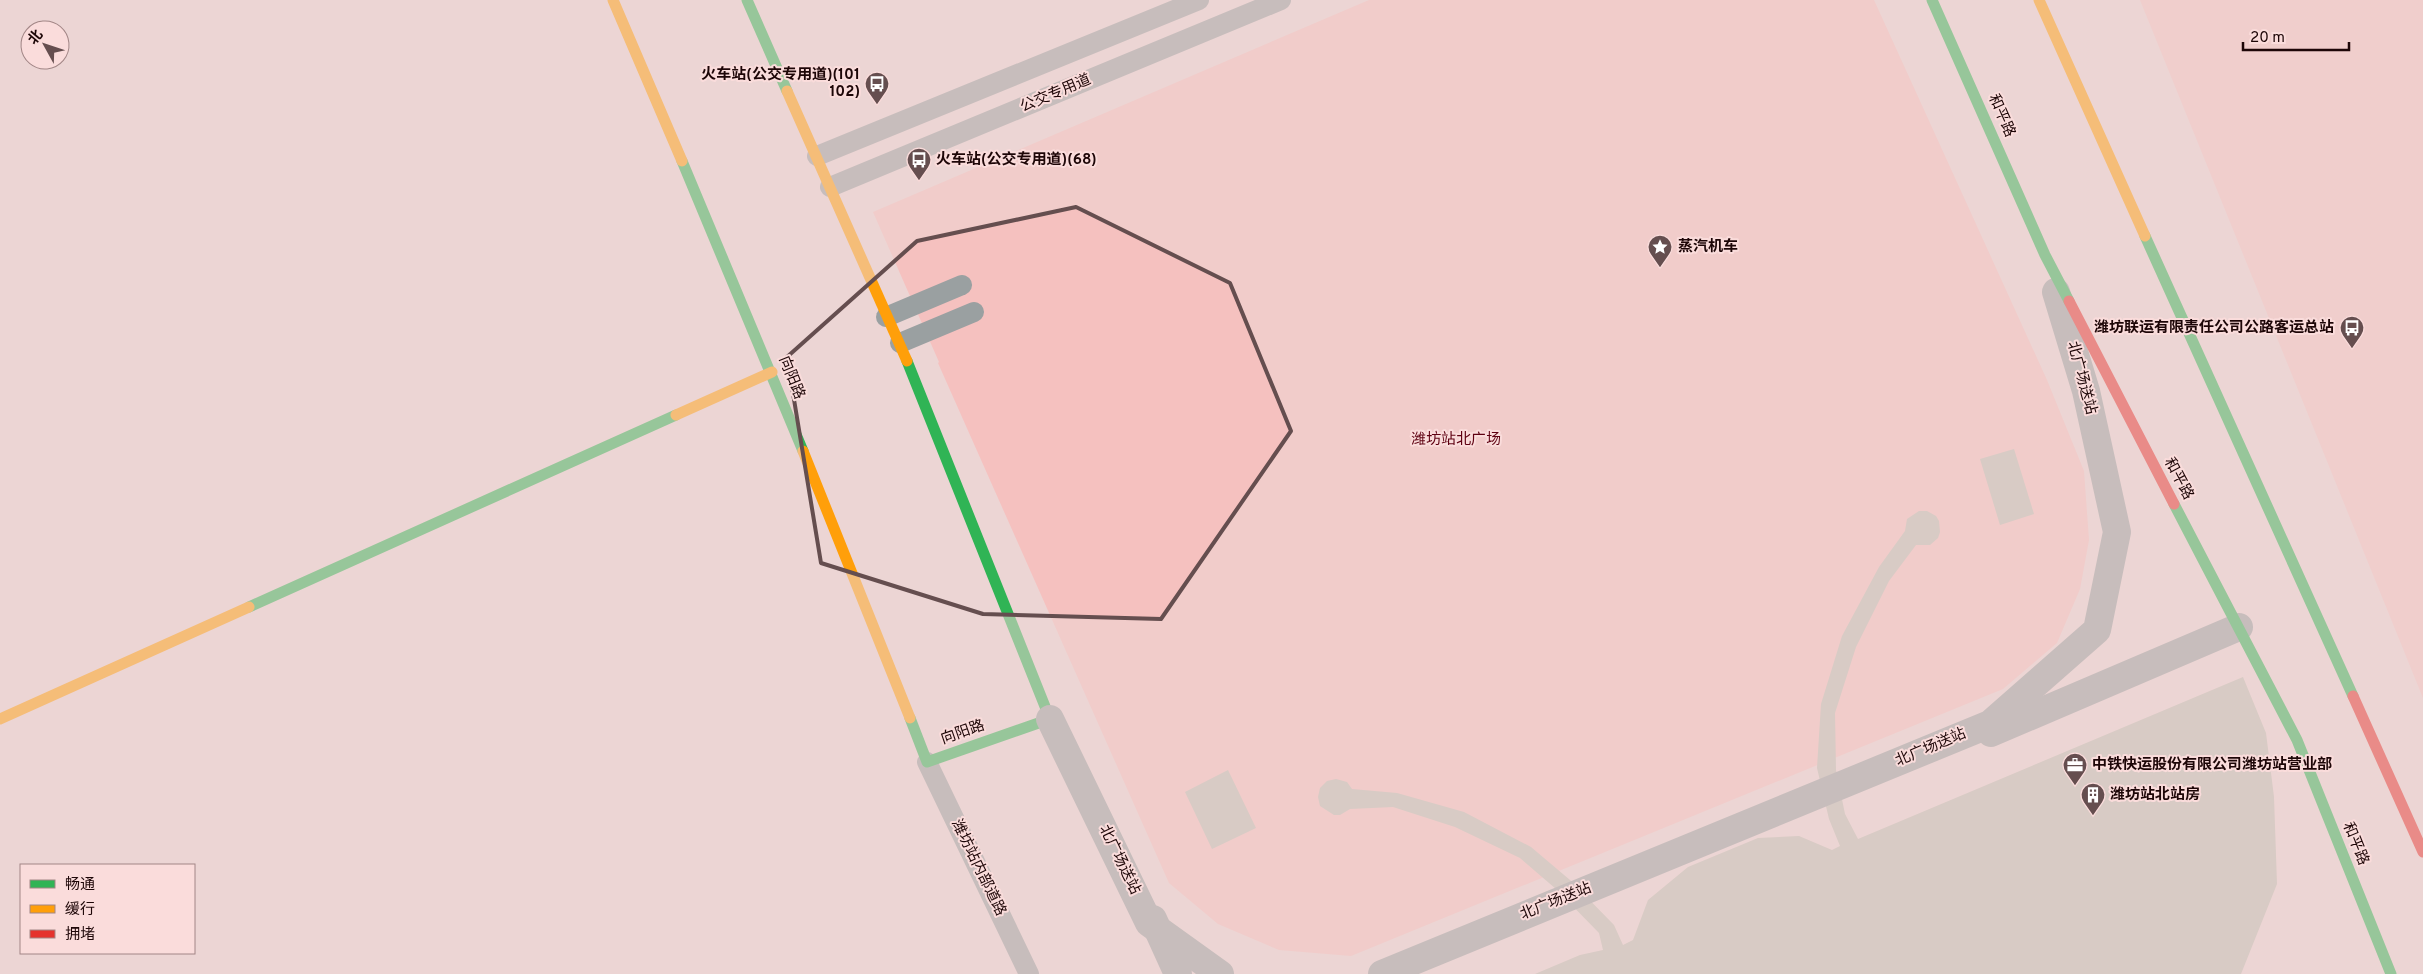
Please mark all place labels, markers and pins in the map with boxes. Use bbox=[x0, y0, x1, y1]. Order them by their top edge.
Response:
place label: 火车站(公交专用道)(101 102) bbox=[701, 65, 860, 102]
bus stop icon: 火车站(公交专用道)(101 102) bbox=[864, 71, 890, 105]
bus stop icon: 火车站(公交专用道)(68) bbox=[906, 147, 932, 181]
place label: 火车站(公交专用道)(68) bbox=[936, 150, 1097, 170]
place icon: 蒸汽机车 bbox=[1647, 234, 1673, 268]
place label: 蒸汽机车 bbox=[1678, 238, 1738, 257]
bus stop icon: 潍坊联运有限责任公司公路客运总站 bbox=[2339, 315, 2365, 349]
place label: 潍坊联运有限责任公司公路客运总站 bbox=[2094, 319, 2334, 338]
office icon: 中铁快运股份有限公司潍坊站营业部 bbox=[2062, 752, 2088, 786]
place label: 中铁快运股份有限公司潍坊站营业部 bbox=[2092, 756, 2332, 775]
building icon: 潍坊站北站房 bbox=[2080, 782, 2106, 816]
place label: 潍坊站北站房 bbox=[2110, 786, 2200, 805]

